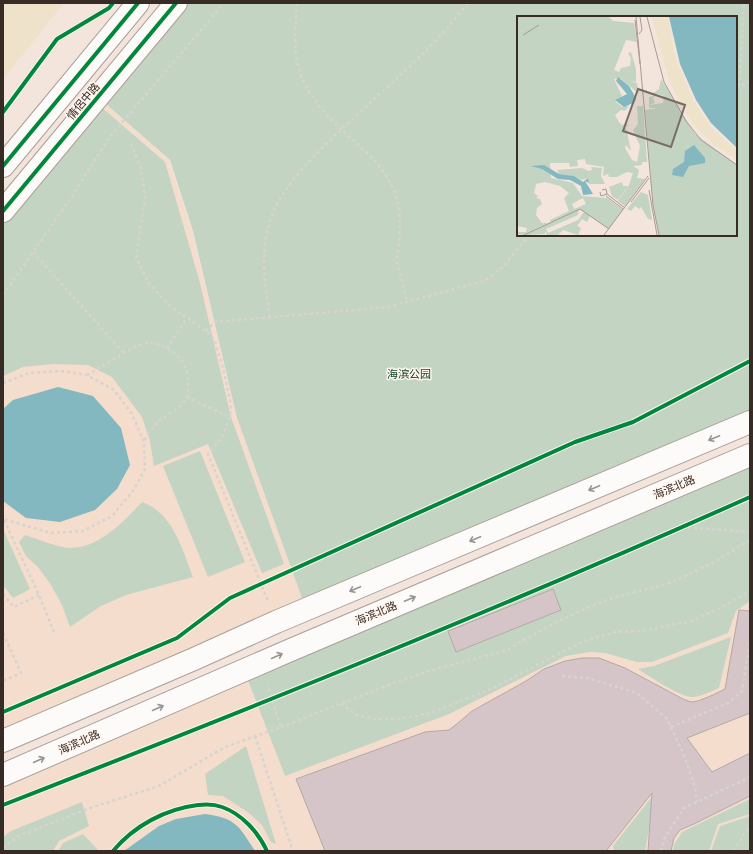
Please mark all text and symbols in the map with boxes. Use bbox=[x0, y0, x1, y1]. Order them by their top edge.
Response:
inset map bbox=[517, 16, 737, 236]
street label: 情侶中路 bbox=[63, 80, 103, 122]
park label: 海滨公园 bbox=[387, 367, 431, 381]
one-way arrow bbox=[709, 434, 721, 442]
street label: 海滨北路 bbox=[651, 472, 697, 502]
one-way arrow bbox=[589, 485, 601, 493]
one-way arrow bbox=[469, 535, 481, 543]
one-way arrow bbox=[349, 586, 361, 593]
one-way arrow bbox=[403, 595, 415, 602]
street label: 海滨北路 bbox=[353, 598, 399, 628]
one-way arrow bbox=[271, 651, 283, 659]
one-way arrow bbox=[152, 704, 164, 711]
street label: 海滨北路 bbox=[56, 727, 102, 757]
one-way arrow bbox=[32, 755, 44, 763]

